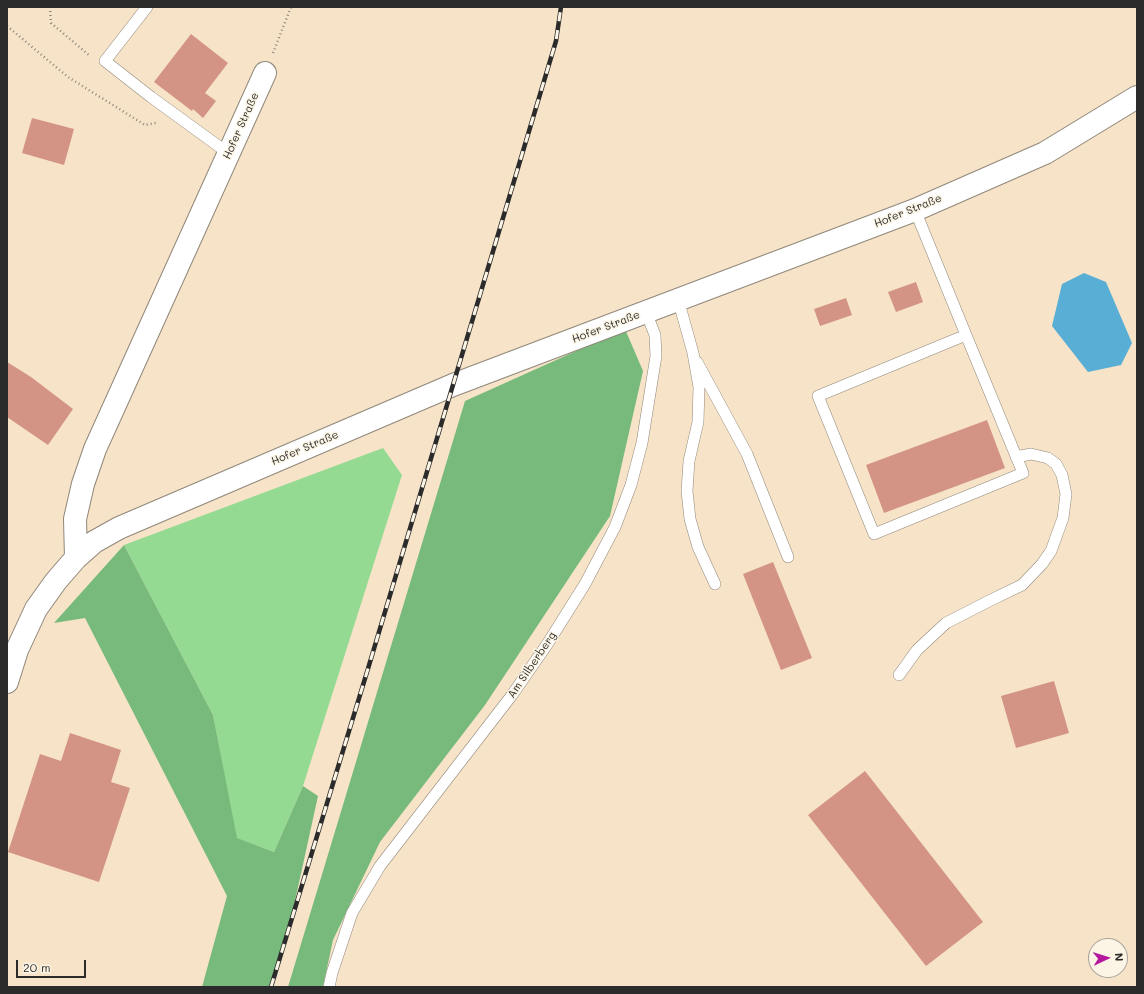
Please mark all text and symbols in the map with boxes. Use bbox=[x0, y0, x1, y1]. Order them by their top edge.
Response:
street label: Hofer Straße bbox=[220, 91, 262, 161]
street label: Hofer Straße bbox=[872, 191, 944, 231]
street label: Hofer Straße bbox=[570, 308, 642, 346]
street label: Hofer Straße bbox=[269, 428, 341, 468]
street label: Am Silberberg bbox=[505, 629, 559, 701]
north arrow bbox=[1088, 938, 1128, 978]
scale bar bbox=[18, 952, 88, 978]
text: N bbox=[1112, 952, 1127, 962]
text: 20 m bbox=[23, 959, 51, 975]

